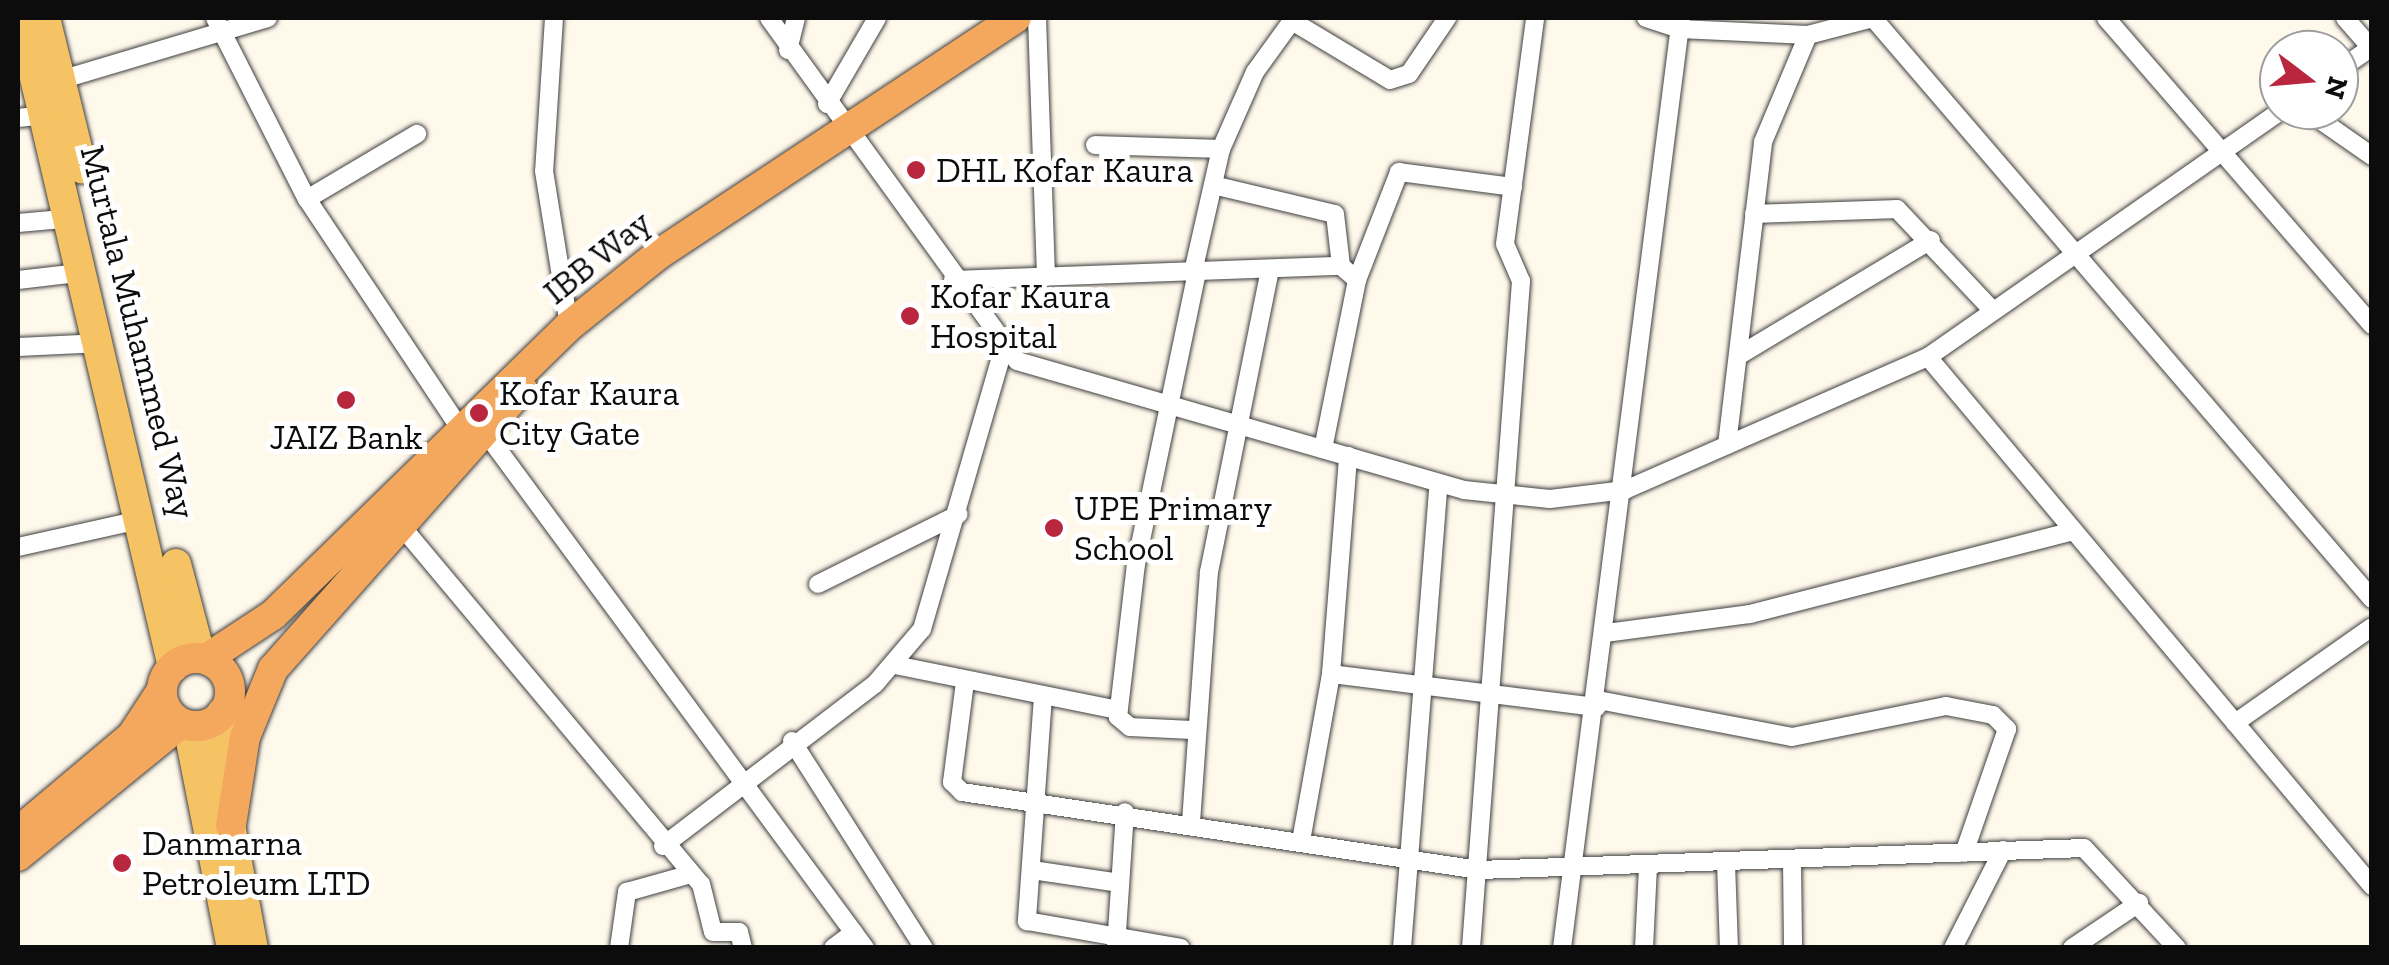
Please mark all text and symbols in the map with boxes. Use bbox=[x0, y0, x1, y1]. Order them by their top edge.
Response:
north arrow bbox=[2259, 30, 2359, 130]
text: N bbox=[2318, 73, 2355, 103]
street label: Murtala Muhammed Way bbox=[71, 141, 205, 523]
place label: DHL Kofar Kaura bbox=[936, 149, 1195, 191]
marker: DHL Kofar Kaura bbox=[905, 159, 927, 181]
street label: IBB Way bbox=[535, 201, 659, 313]
place label: Kofar Kaura Hospital bbox=[930, 275, 1111, 357]
marker: Kofar Kaura Hospital bbox=[899, 305, 921, 327]
place label: Kofar Kaura City Gate bbox=[499, 372, 680, 454]
marker: JAIZ Bank bbox=[335, 389, 357, 411]
marker: Kofar Kaura City Gate bbox=[468, 402, 490, 424]
place label: JAIZ Bank bbox=[269, 416, 423, 458]
place label: UPE Primary School bbox=[1074, 487, 1272, 569]
marker: UPE Primary School bbox=[1043, 517, 1065, 539]
place label: Danmarna Petroleum LTD bbox=[142, 822, 370, 904]
marker: Danmarna Petroleum LTD bbox=[111, 852, 133, 874]

